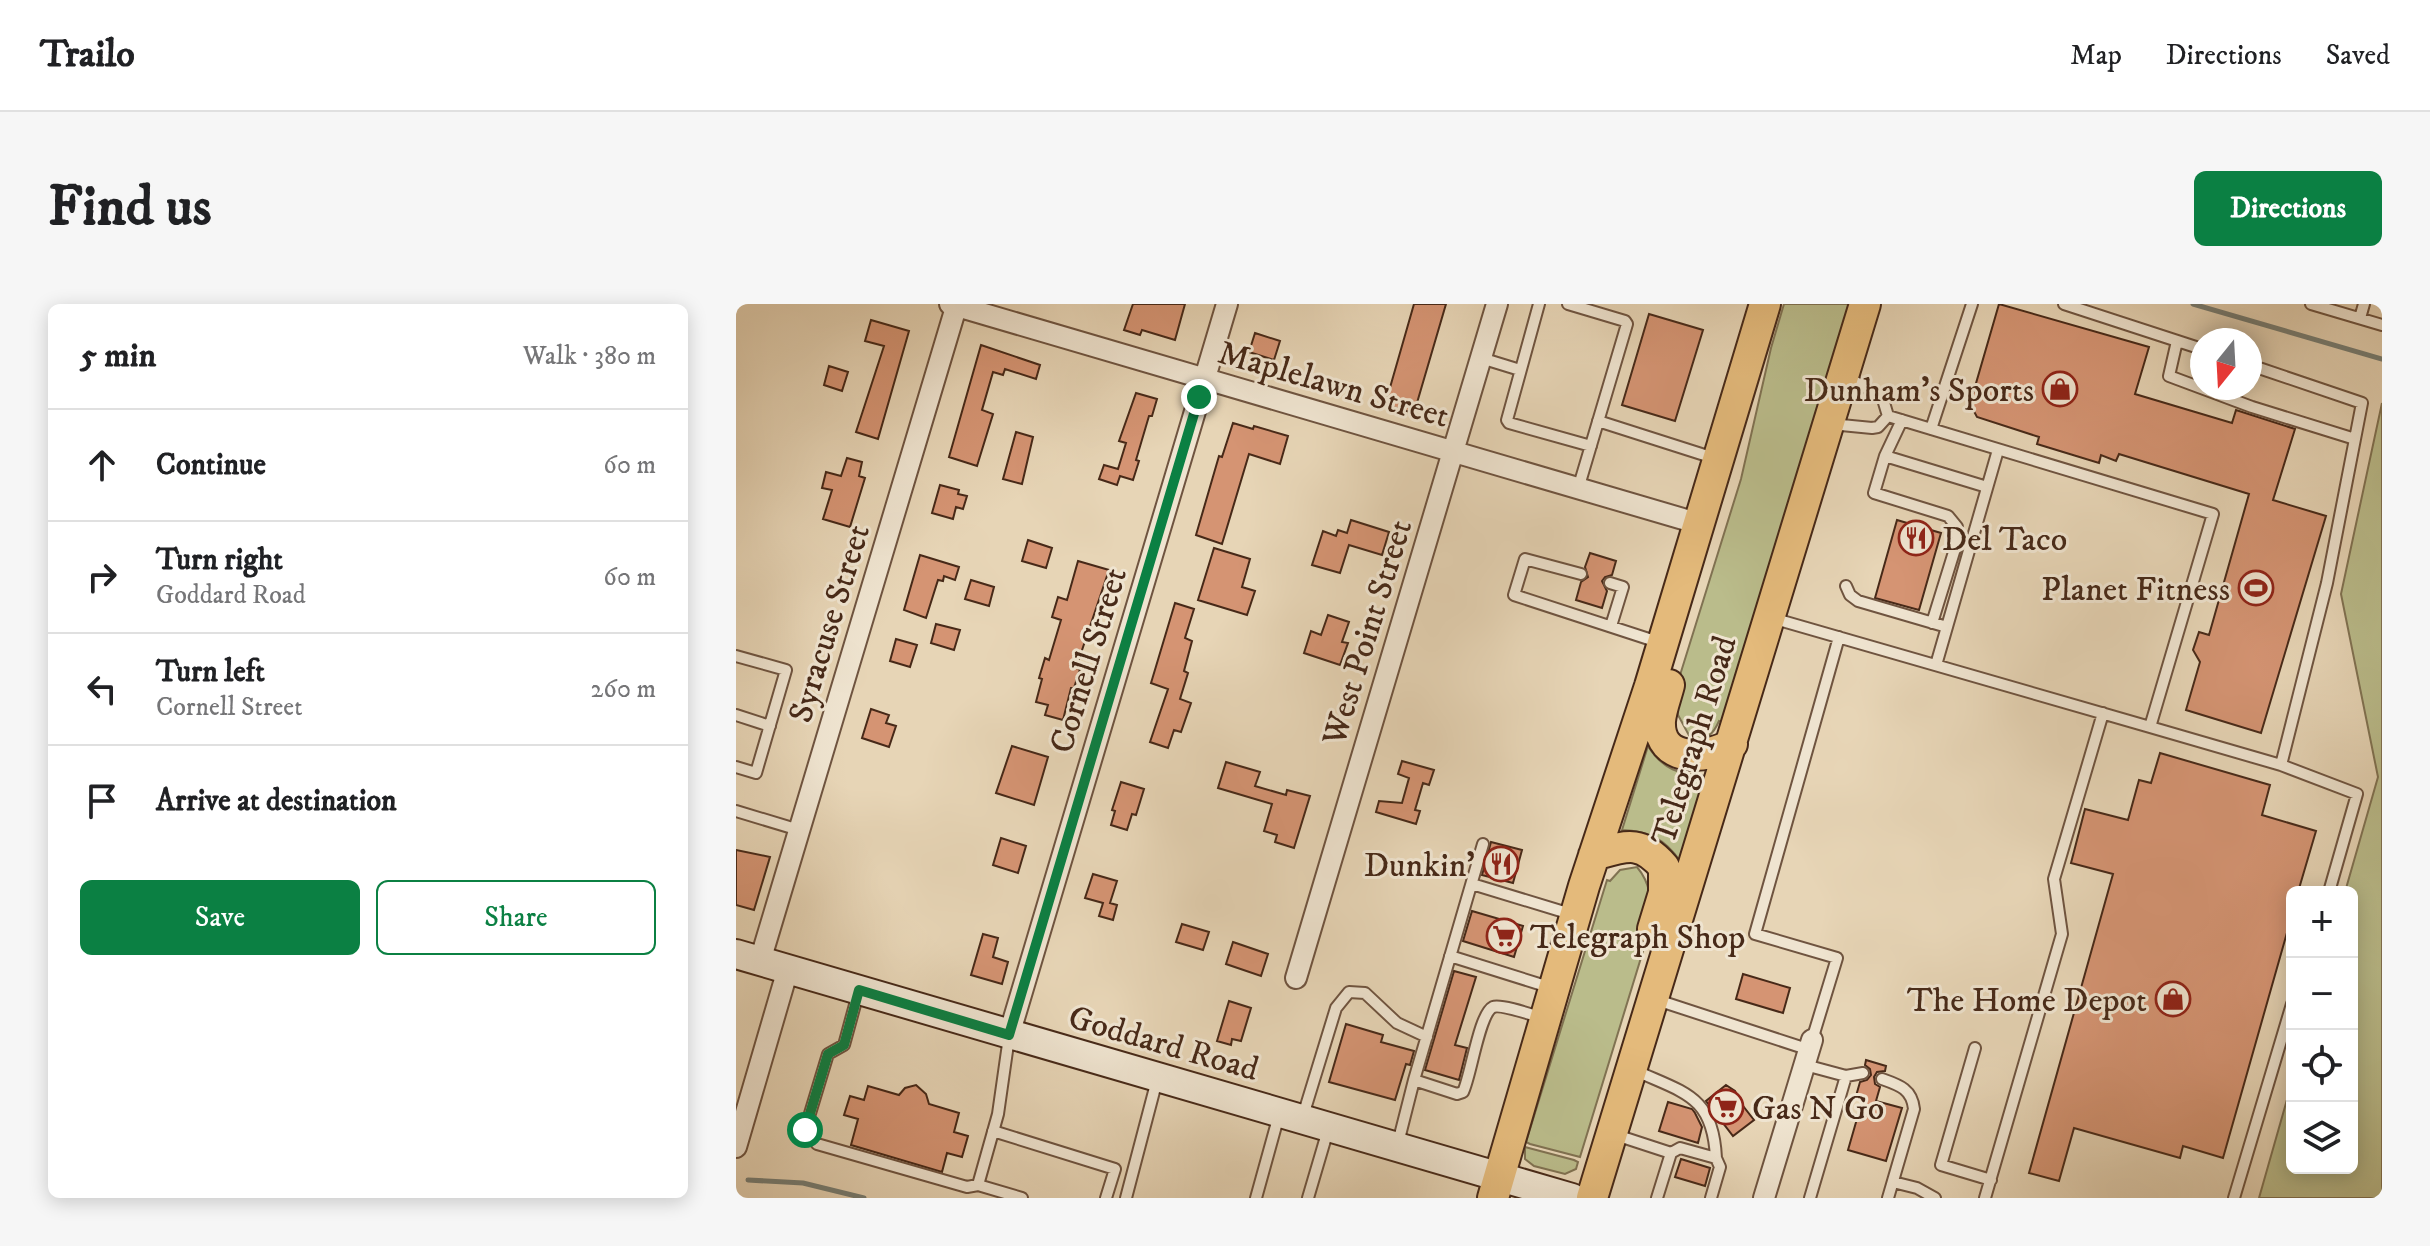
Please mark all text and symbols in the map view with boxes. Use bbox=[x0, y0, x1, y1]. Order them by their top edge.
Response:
text: Trailo bbox=[40, 31, 135, 79]
text: Map bbox=[2070, 38, 2122, 73]
text: Directions bbox=[2166, 38, 2282, 73]
text: Saved bbox=[2326, 38, 2390, 73]
button: Directions bbox=[2194, 171, 2382, 246]
text: Find us bbox=[48, 173, 212, 243]
north arrow bbox=[2190, 328, 2262, 400]
street label: Maplelawn Street bbox=[1213, 332, 1454, 438]
text: 5 min bbox=[80, 335, 156, 377]
text: Walk · 380 m bbox=[523, 340, 656, 373]
place label: Dunham's Sports bbox=[1804, 370, 2034, 412]
shop icon: Dunham's Sports bbox=[2041, 370, 2079, 408]
route end bbox=[1181, 379, 1217, 415]
icon: ahead bbox=[80, 443, 124, 487]
text: Continue bbox=[156, 447, 266, 484]
text: 60 m bbox=[603, 449, 656, 482]
street label: West Point Street bbox=[1313, 515, 1422, 751]
street label: Syracuse Street bbox=[780, 519, 880, 728]
restaurant icon: Del Taco bbox=[1897, 519, 1935, 557]
place label: Del Taco bbox=[1942, 519, 2067, 561]
text: Turn right bbox=[156, 542, 283, 579]
icon: right bbox=[80, 555, 124, 599]
text: 60 m bbox=[603, 561, 656, 594]
street label: Cornell Street bbox=[1041, 563, 1137, 758]
place label: Planet Fitness bbox=[2041, 569, 2230, 611]
sports icon: Planet Fitness bbox=[2237, 569, 2275, 607]
text: Goddard Road bbox=[156, 579, 306, 612]
street label: Telegraph Road bbox=[1643, 631, 1747, 850]
text: Turn left bbox=[156, 654, 265, 691]
icon: left bbox=[80, 667, 124, 711]
text: 260 m bbox=[591, 673, 656, 706]
text: Cornell Street bbox=[156, 691, 302, 724]
icon: arrive bbox=[80, 779, 124, 823]
text: Arrive at destination bbox=[156, 783, 397, 820]
place label: Dunkin' bbox=[1364, 845, 1475, 887]
restaurant icon: Dunkin' bbox=[1482, 845, 1520, 883]
button: Save bbox=[80, 880, 360, 955]
button: Share bbox=[376, 880, 656, 955]
map controls bbox=[2286, 886, 2358, 1174]
button: + bbox=[2286, 886, 2358, 958]
supermarket icon: Telegraph Shop bbox=[1485, 917, 1523, 955]
place label: Telegraph Shop bbox=[1530, 917, 1745, 959]
button: − bbox=[2286, 958, 2358, 1030]
place label: The Home Depot bbox=[1907, 980, 2147, 1022]
shop icon: The Home Depot bbox=[2154, 980, 2192, 1018]
street label: Goddard Road bbox=[1064, 997, 1263, 1091]
button: locate bbox=[2286, 1030, 2358, 1102]
supermarket icon: Gas N Go bbox=[1707, 1088, 1745, 1126]
place label: Gas N Go bbox=[1752, 1088, 1884, 1130]
button: layers bbox=[2286, 1102, 2358, 1174]
route start bbox=[787, 1112, 823, 1148]

